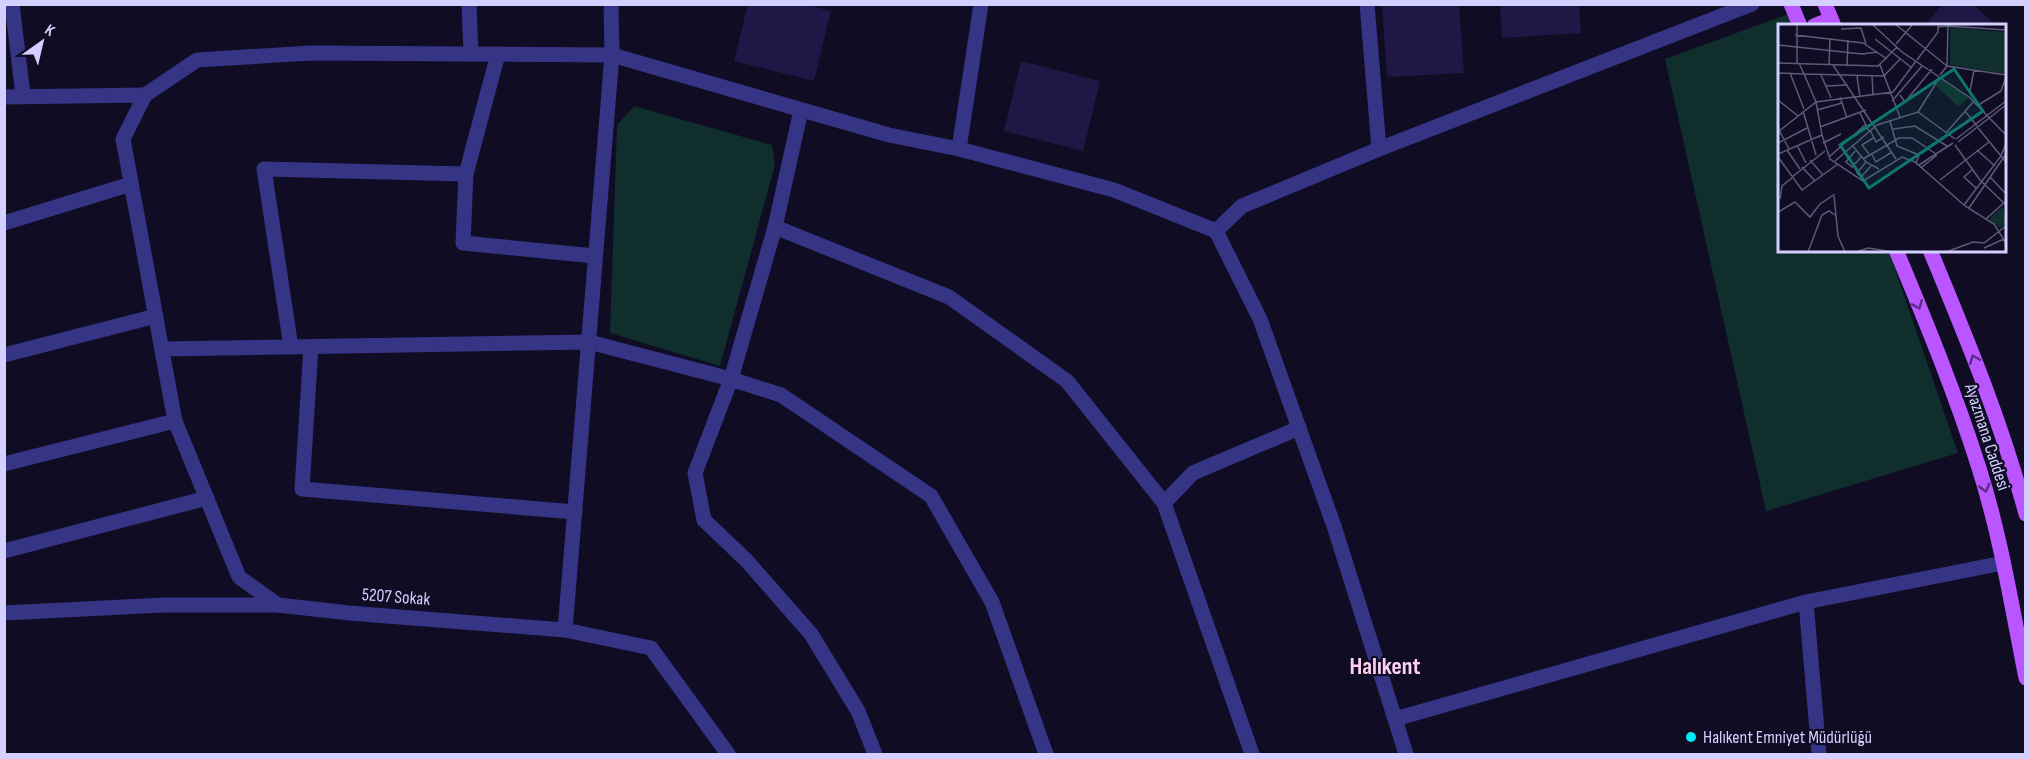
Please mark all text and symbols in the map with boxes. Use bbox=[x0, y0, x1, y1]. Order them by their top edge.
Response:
north arrow bbox=[12, 12, 72, 72]
text: K bbox=[41, 21, 58, 41]
inset map bbox=[1778, 24, 2006, 252]
one-way arrow bbox=[1911, 298, 1923, 309]
one-way arrow bbox=[1969, 354, 1981, 365]
street label: Ayazmana Caddesi bbox=[1960, 380, 2014, 493]
one-way arrow bbox=[1977, 483, 1990, 493]
street label: 5207 Sokak bbox=[361, 584, 431, 610]
district label: Halıkent bbox=[1350, 652, 1421, 681]
place label: Halıkent Emniyet Müdürlüğü bbox=[1703, 727, 1872, 748]
marker: Halıkent Emniyet Müdürlüğü bbox=[1684, 730, 1698, 744]

